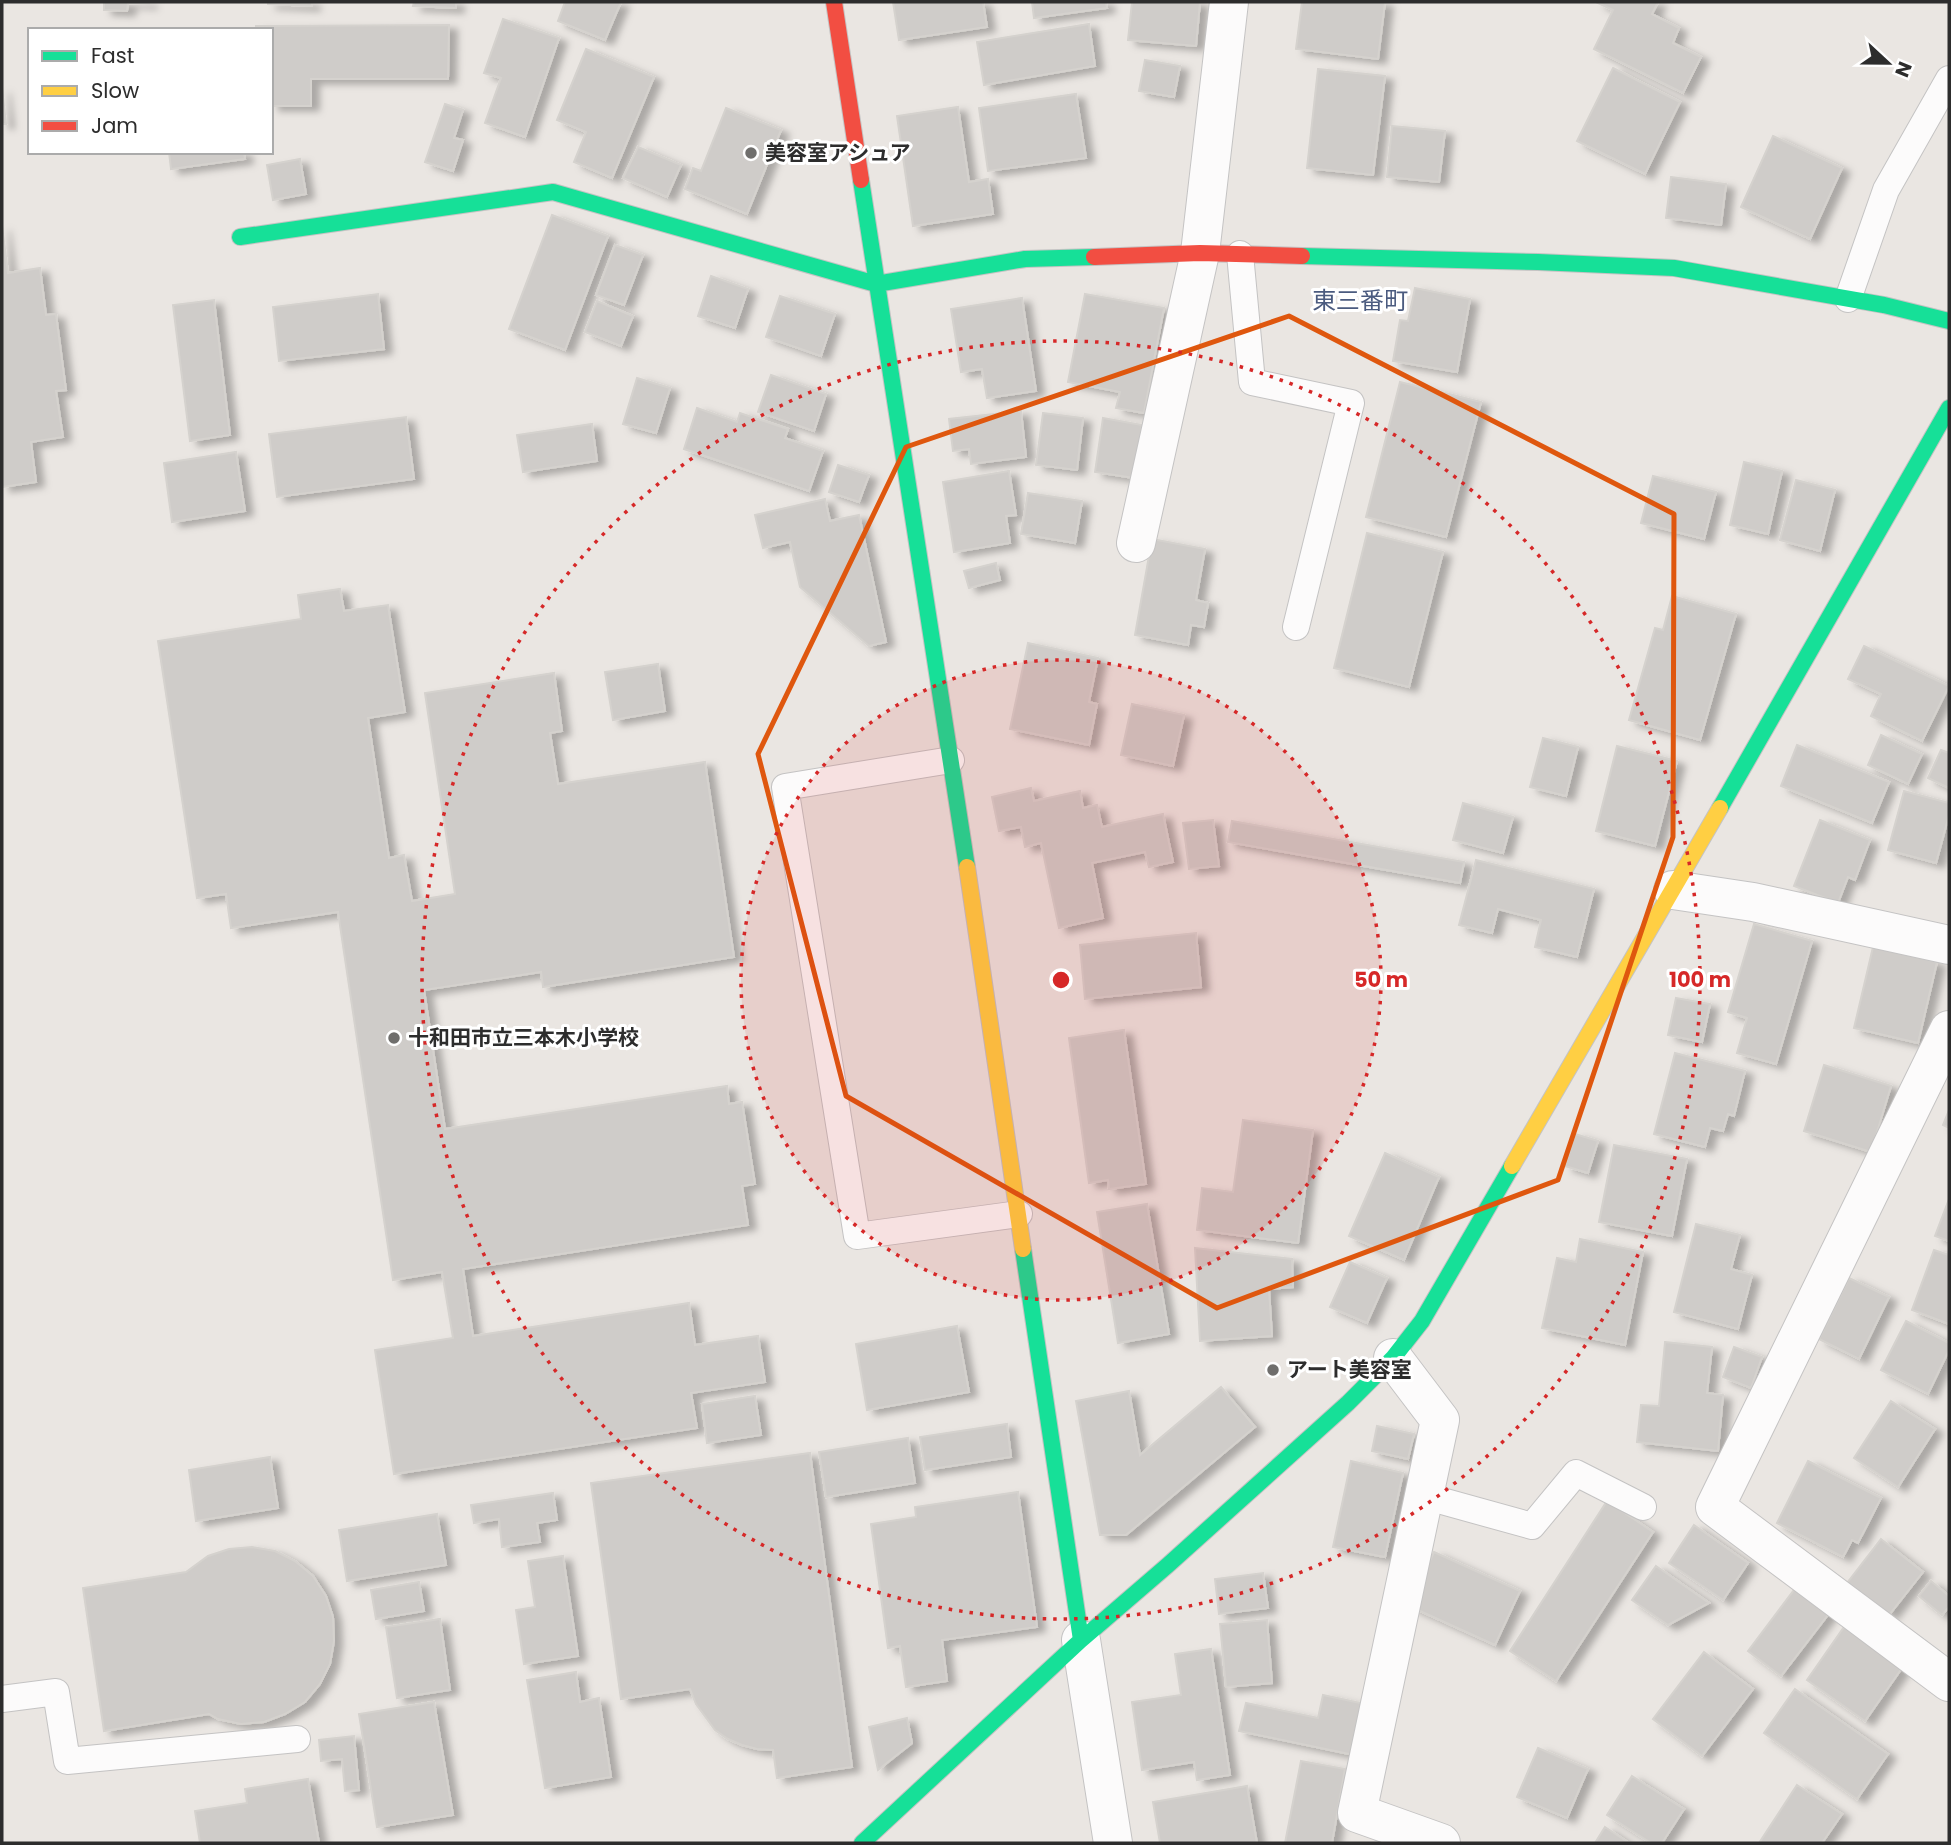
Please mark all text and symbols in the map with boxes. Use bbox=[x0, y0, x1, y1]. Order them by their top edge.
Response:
legend bbox=[28, 28, 273, 154]
north arrow bbox=[1853, 28, 1923, 98]
text: Fast bbox=[91, 41, 134, 70]
text: N bbox=[1888, 57, 1918, 81]
text: Slow bbox=[91, 76, 139, 105]
text: Jam bbox=[91, 111, 138, 140]
place label: 美容室アシュア bbox=[765, 138, 911, 167]
marker: 美容室アシュア bbox=[743, 145, 759, 161]
district label: 東三番町 bbox=[1312, 284, 1408, 317]
text: 50 m bbox=[1354, 965, 1408, 994]
text: 100 m bbox=[1669, 965, 1731, 994]
centre of rings bbox=[1049, 968, 1073, 992]
place label: 十和田市立三本木小学校 bbox=[408, 1023, 639, 1052]
marker: 十和田市立三本木小学校 bbox=[386, 1030, 402, 1046]
place label: アート美容室 bbox=[1287, 1355, 1412, 1384]
marker: アート美容室 bbox=[1265, 1362, 1281, 1378]

